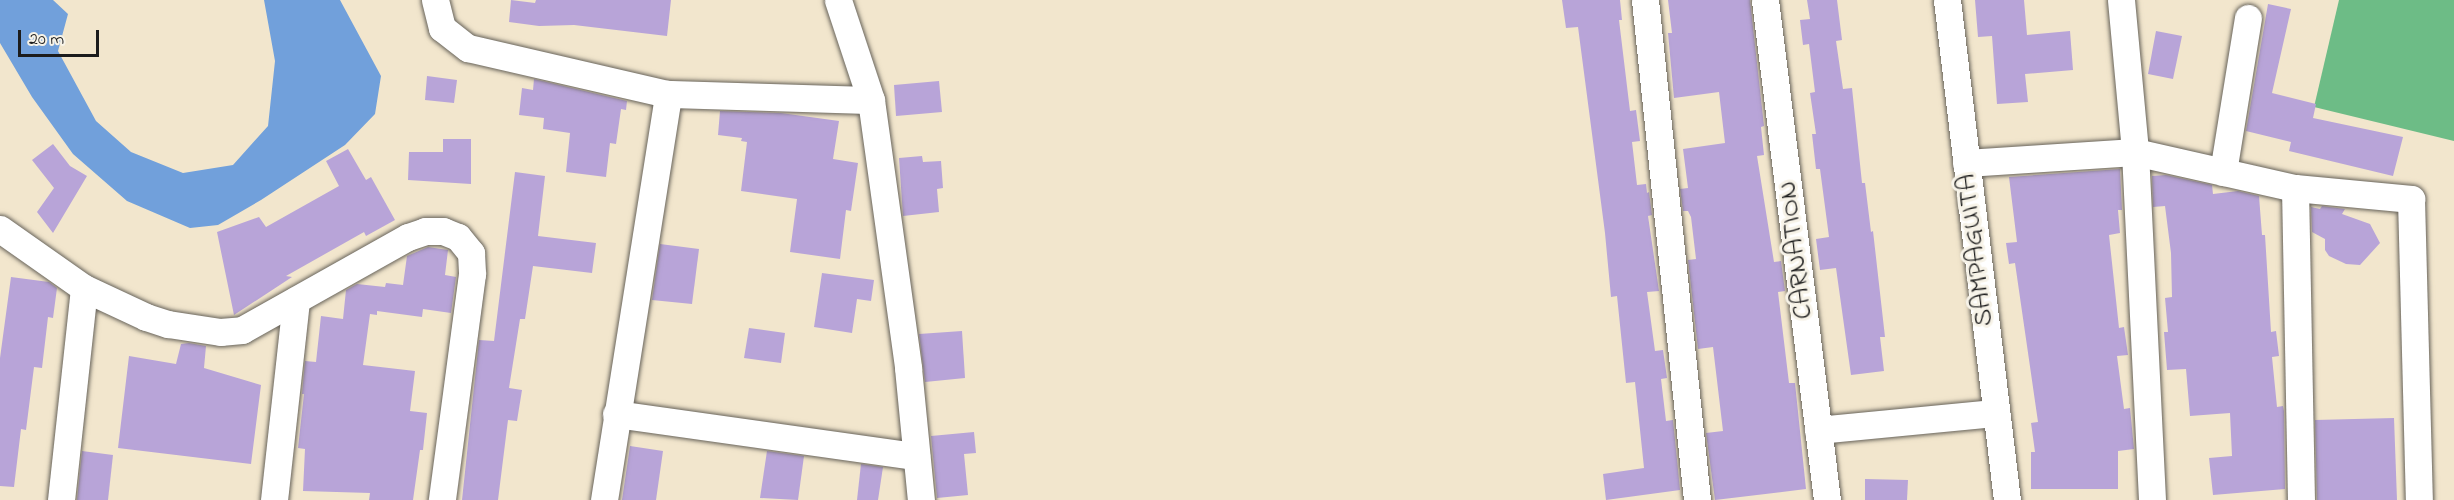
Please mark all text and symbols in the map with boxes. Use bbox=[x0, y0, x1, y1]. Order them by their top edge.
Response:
scale bar bbox=[21, 18, 102, 56]
text: 20 m bbox=[29, 27, 64, 53]
street label: SAMPAGUITA bbox=[1951, 172, 2001, 328]
street label: CARNATION bbox=[1771, 179, 1821, 321]

